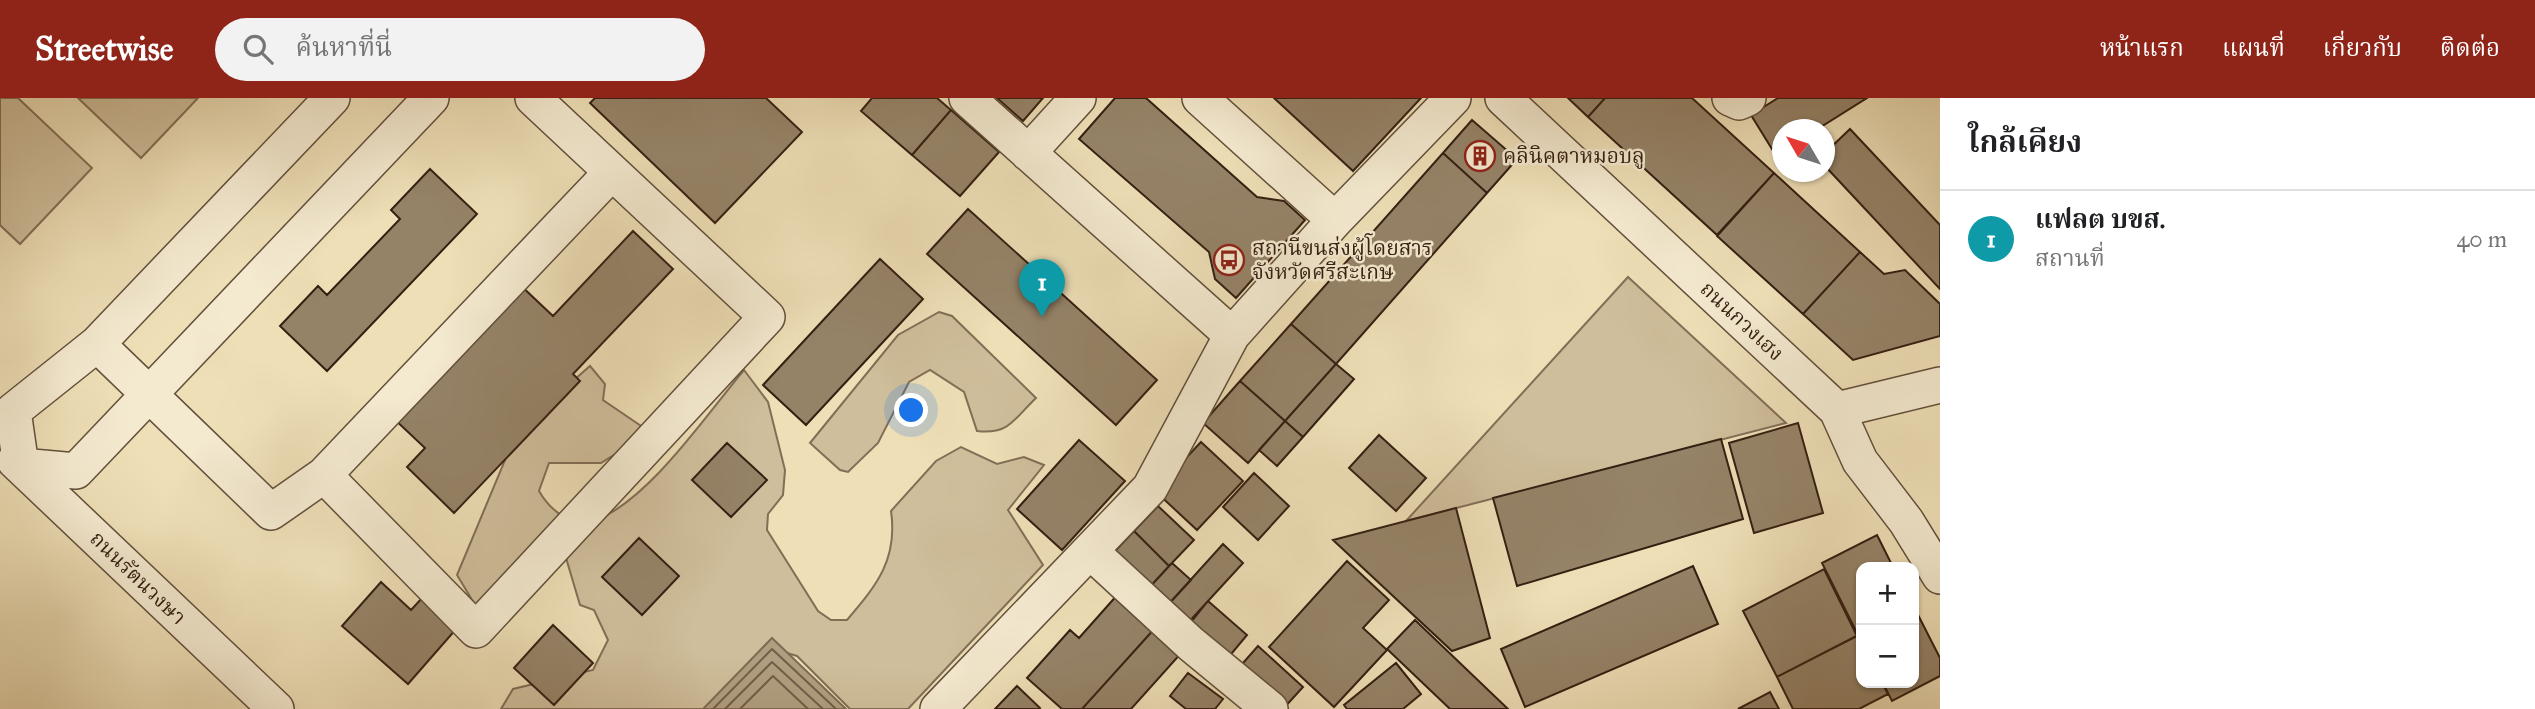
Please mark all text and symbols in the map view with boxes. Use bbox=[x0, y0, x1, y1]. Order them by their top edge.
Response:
search box bbox=[215, 18, 705, 81]
text: Streetwise bbox=[35, 29, 173, 69]
icon: search bbox=[239, 30, 277, 68]
text: ค้นหาที่นี่ bbox=[295, 31, 392, 63]
text: หน้าแรก bbox=[2100, 33, 2184, 63]
text: แผนที่ bbox=[2222, 33, 2285, 63]
text: เกี่ยวกับ bbox=[2323, 33, 2402, 63]
text: ติดต่อ bbox=[2440, 33, 2500, 63]
north arrow bbox=[1772, 119, 1835, 182]
text: ใกล้เคียง bbox=[1968, 124, 2082, 160]
building icon: คลินิคตาหมอบลู bbox=[1463, 139, 1497, 173]
place label: คลินิคตาหมอบลู bbox=[1503, 143, 1645, 169]
text: แฟลต บขส. bbox=[2035, 203, 2165, 235]
text: 1 bbox=[1986, 225, 1996, 253]
text: 40 m bbox=[2457, 225, 2507, 253]
place label: สถานีขนส่งผู้โดยสาร จังหวัดศรีสะเกษ bbox=[1252, 233, 1432, 285]
bus stop icon: สถานีขนส่งผู้โดยสาร จังหวัดศรีสะเกษ bbox=[1212, 243, 1246, 277]
text: สถานที่ bbox=[2035, 244, 2105, 272]
pin: 1 bbox=[1019, 259, 1065, 317]
street label: ถนนกวงเฮง bbox=[1695, 276, 1789, 366]
your location bbox=[894, 393, 928, 427]
street label: ถนนรัตนวงษา bbox=[85, 526, 191, 630]
map controls bbox=[1856, 562, 1919, 688]
button: + bbox=[1856, 562, 1919, 625]
button: − bbox=[1856, 625, 1919, 688]

